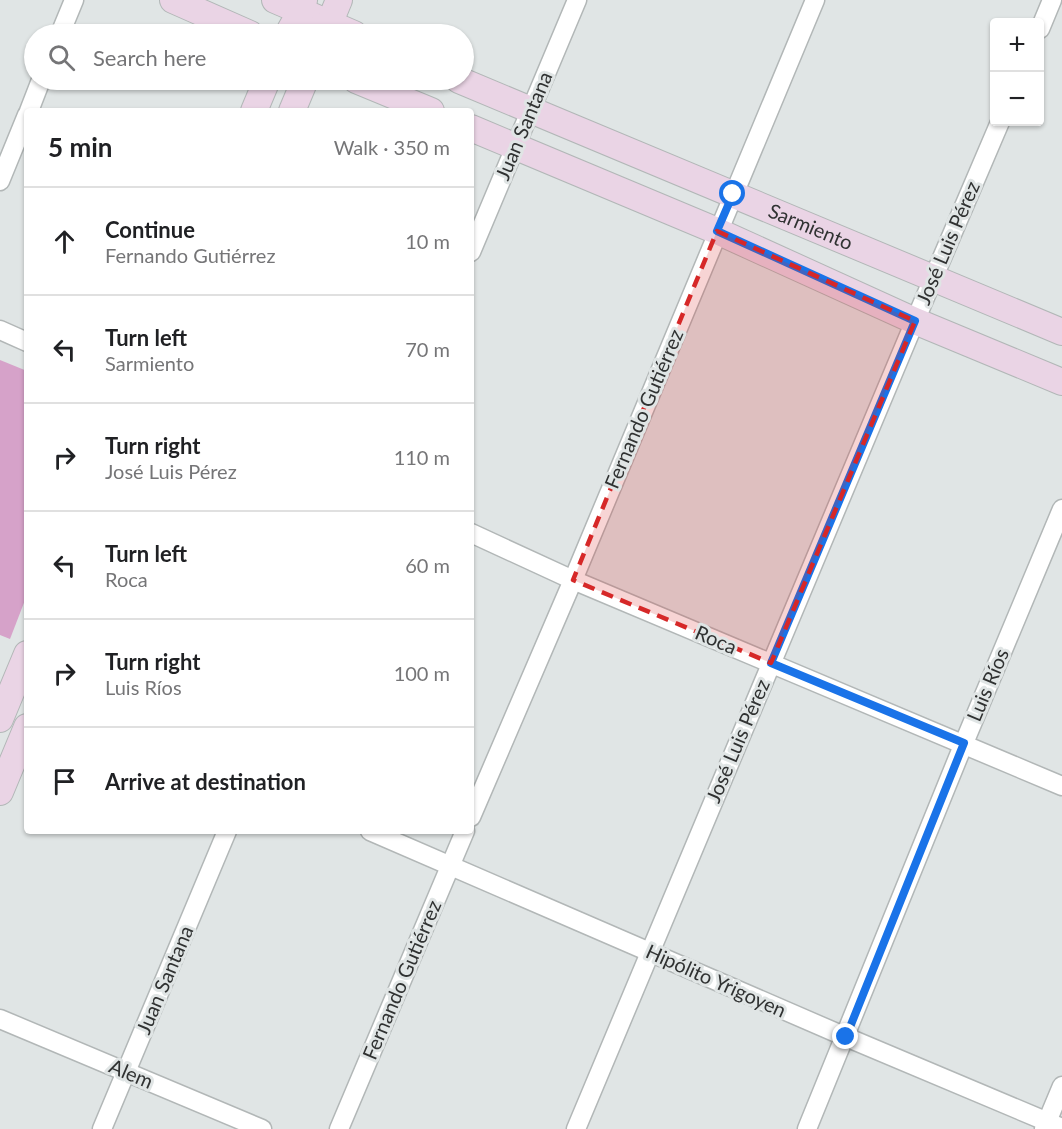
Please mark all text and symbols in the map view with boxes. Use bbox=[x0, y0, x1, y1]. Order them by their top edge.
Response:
map controls bbox=[990, 18, 1044, 126]
button: + bbox=[990, 18, 1044, 72]
search box bbox=[24, 24, 474, 90]
icon: search bbox=[45, 41, 78, 74]
text: Search here bbox=[93, 44, 206, 71]
street label: Juan Santana bbox=[489, 68, 557, 183]
button: − bbox=[990, 72, 1044, 126]
text: 5 min bbox=[48, 131, 112, 163]
text: Walk · 350 m bbox=[334, 135, 450, 159]
street label: José Luis Pérez bbox=[910, 177, 984, 308]
route start bbox=[719, 180, 745, 206]
street label: Sarmiento bbox=[765, 198, 857, 254]
text: Continue bbox=[105, 216, 195, 243]
icon: ahead bbox=[48, 225, 81, 258]
text: 10 m bbox=[405, 229, 450, 253]
text: Fernando Gutiérrez bbox=[105, 243, 275, 267]
text: Turn left bbox=[105, 324, 187, 351]
street label: Fernando Gutiérrez bbox=[599, 325, 687, 492]
icon: left bbox=[48, 333, 81, 366]
text: 70 m bbox=[405, 337, 450, 361]
text: Sarmiento bbox=[105, 351, 194, 375]
text: Turn right bbox=[105, 432, 200, 459]
icon: right bbox=[48, 441, 81, 474]
text: 110 m bbox=[394, 445, 450, 469]
text: José Luis Pérez bbox=[105, 459, 237, 483]
text: Turn left bbox=[105, 540, 187, 567]
icon: left bbox=[48, 549, 81, 582]
text: 60 m bbox=[405, 553, 450, 577]
text: Roca bbox=[105, 567, 148, 591]
street label: Roca bbox=[692, 620, 741, 658]
street label: Luis Ríos bbox=[961, 645, 1013, 725]
text: Turn right bbox=[105, 648, 200, 675]
icon: right bbox=[48, 657, 81, 690]
text: 100 m bbox=[394, 661, 450, 685]
text: Luis Ríos bbox=[105, 675, 182, 699]
street label: José Luis Pérez bbox=[700, 675, 774, 806]
icon: arrive bbox=[48, 765, 81, 798]
text: Arrive at destination bbox=[105, 768, 306, 795]
street label: Fernando Gutiérrez bbox=[357, 896, 445, 1063]
street label: Juan Santana bbox=[130, 922, 198, 1037]
street label: Hipólito Yrigoyen bbox=[643, 938, 790, 1022]
route end bbox=[832, 1023, 858, 1049]
street label: Alem bbox=[106, 1053, 157, 1093]

